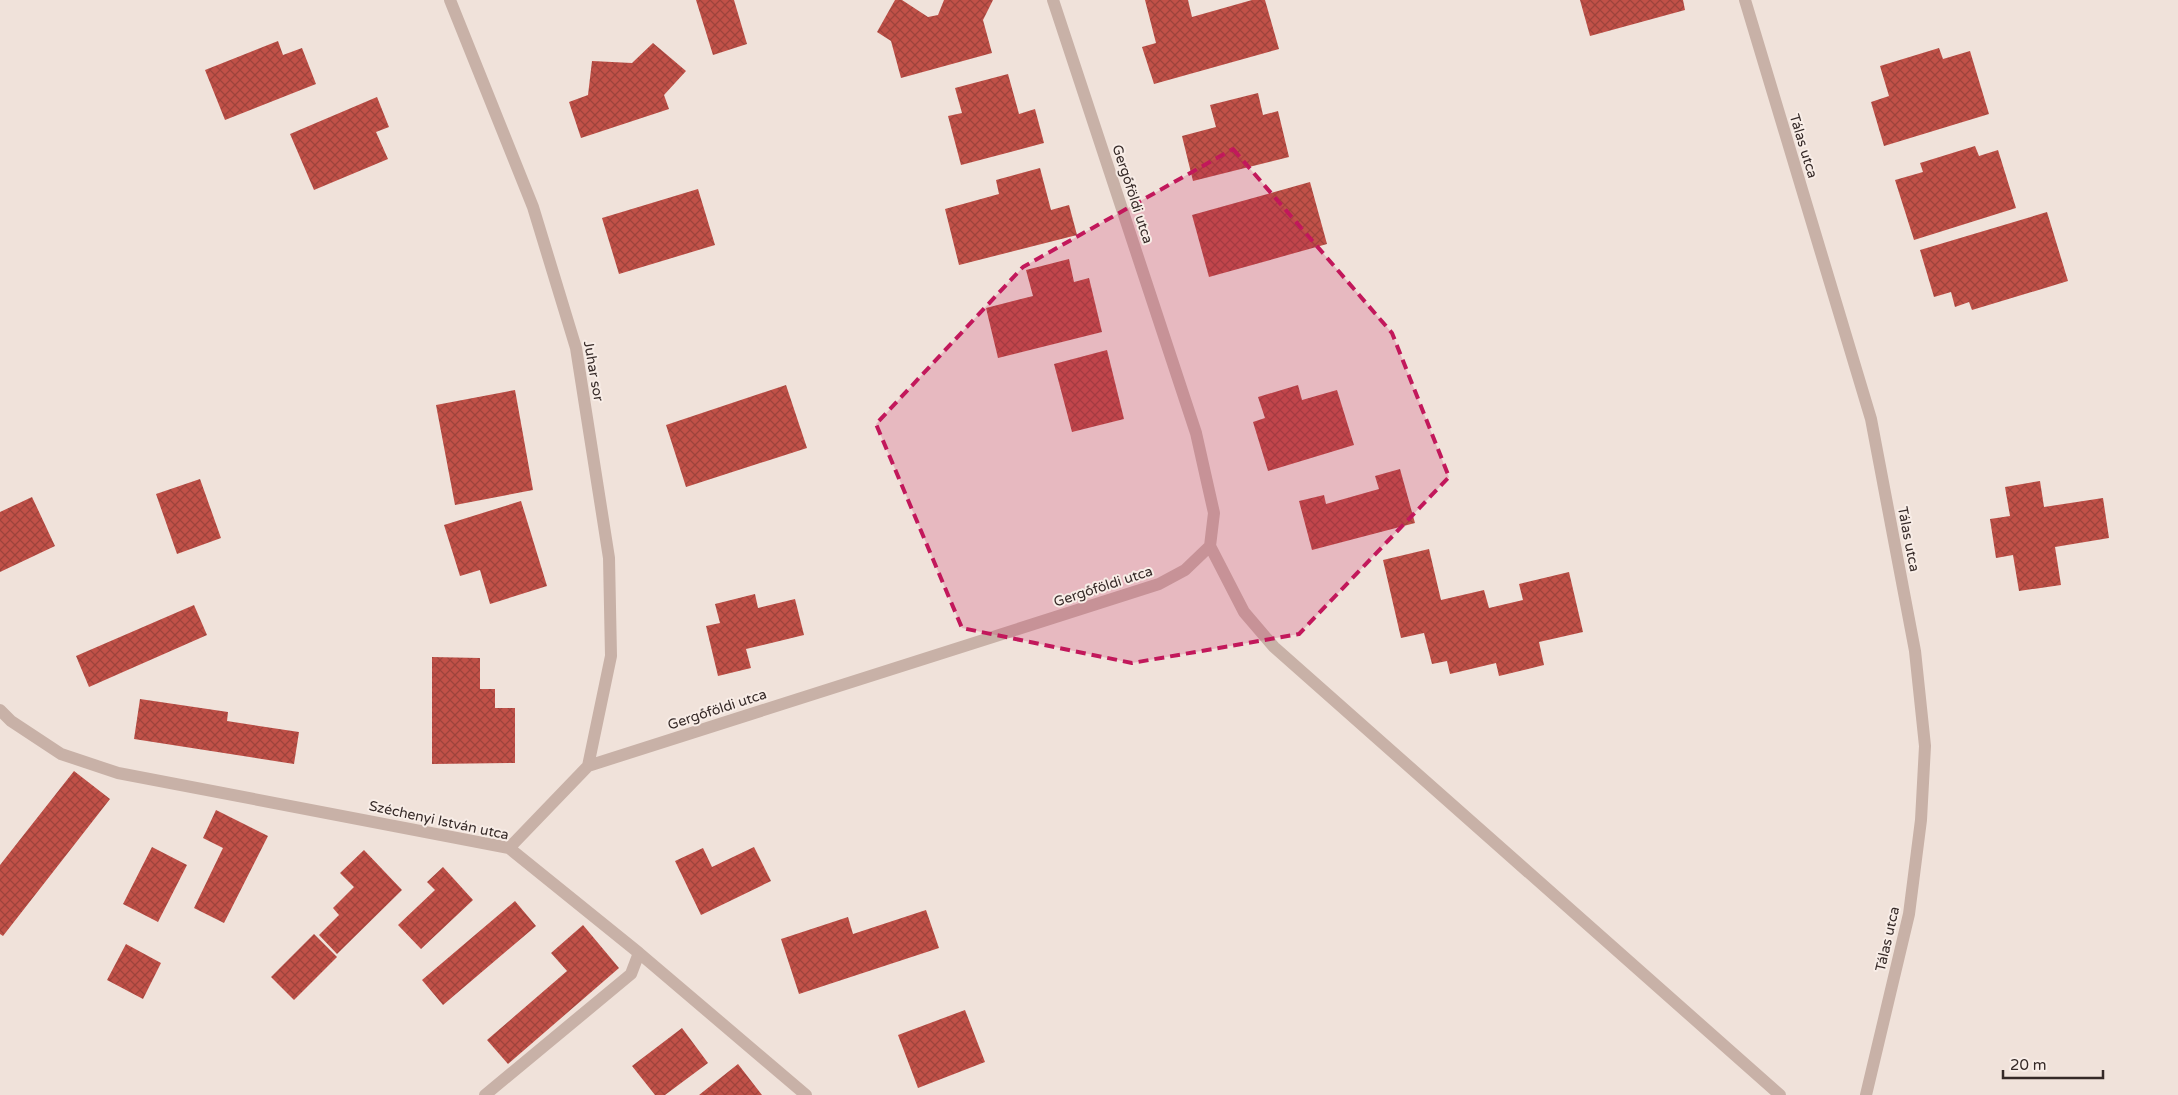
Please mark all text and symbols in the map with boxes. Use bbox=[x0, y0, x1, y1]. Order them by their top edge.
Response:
street label: Tálas utca bbox=[1786, 112, 1821, 180]
street label: Gergőföldi utca bbox=[1109, 143, 1157, 246]
street label: Juhar sor bbox=[580, 340, 607, 403]
street label: Tálas utca bbox=[1894, 505, 1923, 573]
street label: Gergőföldi utca bbox=[1052, 562, 1155, 610]
street label: Gergőföldi utca bbox=[666, 685, 769, 733]
street label: Széchenyi István utca bbox=[367, 797, 510, 844]
street label: Tálas utca bbox=[1872, 905, 1903, 973]
scale bar bbox=[2003, 1048, 2103, 1080]
text: 20 m bbox=[2010, 1056, 2047, 1074]

